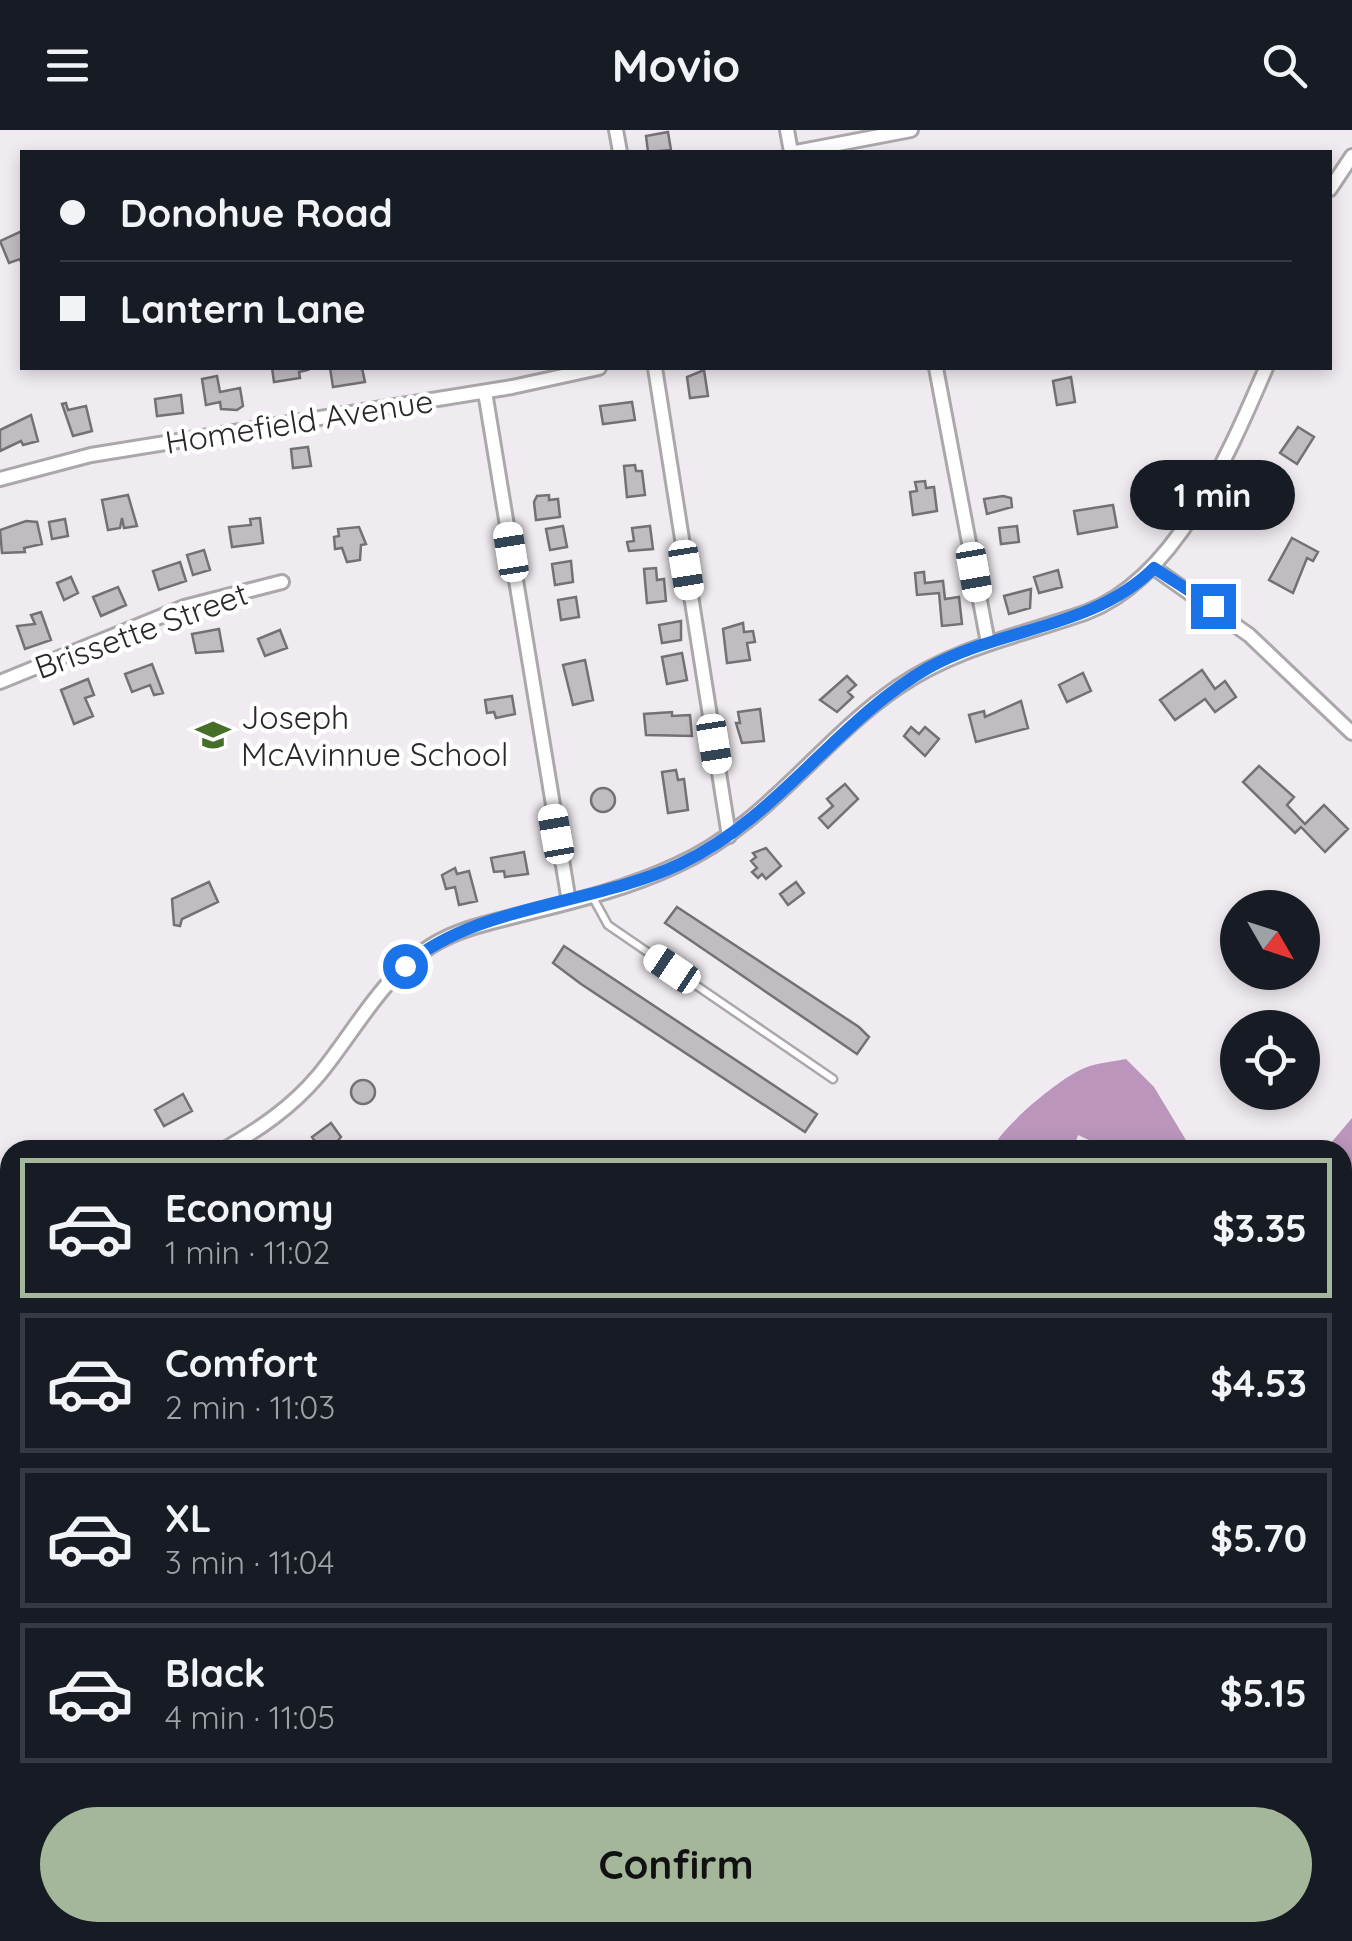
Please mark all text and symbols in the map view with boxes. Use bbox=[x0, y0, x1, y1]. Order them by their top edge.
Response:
text: Movio bbox=[612, 37, 740, 93]
icon: menu bbox=[40, 38, 95, 93]
icon: search bbox=[1257, 38, 1312, 93]
text: Donohue Road bbox=[120, 189, 393, 237]
text: Lantern Lane bbox=[120, 285, 366, 333]
street label: Homefield Avenue bbox=[162, 380, 436, 462]
callout: 1 min bbox=[1130, 461, 1296, 531]
text: 1 min bbox=[1174, 475, 1251, 515]
car bbox=[491, 520, 531, 584]
car bbox=[666, 538, 706, 602]
car bbox=[954, 540, 994, 604]
street label: Brissette Street bbox=[29, 573, 253, 687]
route end bbox=[1191, 584, 1236, 629]
place label: Joseph McAvinnue School bbox=[241, 697, 508, 774]
car bbox=[694, 712, 734, 776]
school or university icon: Joseph McAvinnue School bbox=[194, 716, 232, 754]
car bbox=[536, 802, 576, 866]
north arrow bbox=[1220, 890, 1320, 990]
map controls bbox=[1220, 890, 1320, 1110]
car bbox=[639, 940, 705, 998]
route start bbox=[383, 944, 428, 989]
button: locate bbox=[1220, 1010, 1320, 1110]
icon: car bbox=[45, 1183, 135, 1273]
text: Economy bbox=[165, 1184, 334, 1232]
text: $3.35 bbox=[1212, 1204, 1307, 1252]
text: 1 min · 11:02 bbox=[165, 1232, 330, 1272]
icon: car bbox=[45, 1338, 135, 1428]
text: Comfort bbox=[165, 1339, 319, 1387]
text: $4.53 bbox=[1210, 1359, 1307, 1407]
text: 2 min · 11:03 bbox=[165, 1387, 335, 1427]
icon: car bbox=[45, 1493, 135, 1583]
text: XL bbox=[165, 1494, 211, 1542]
text: $5.70 bbox=[1210, 1514, 1307, 1562]
text: 3 min · 11:04 bbox=[165, 1542, 334, 1582]
icon: car bbox=[45, 1648, 135, 1738]
text: Black bbox=[165, 1649, 265, 1697]
text: $5.15 bbox=[1220, 1669, 1307, 1717]
text: 4 min · 11:05 bbox=[165, 1697, 335, 1737]
button: Confirm bbox=[40, 1807, 1312, 1922]

